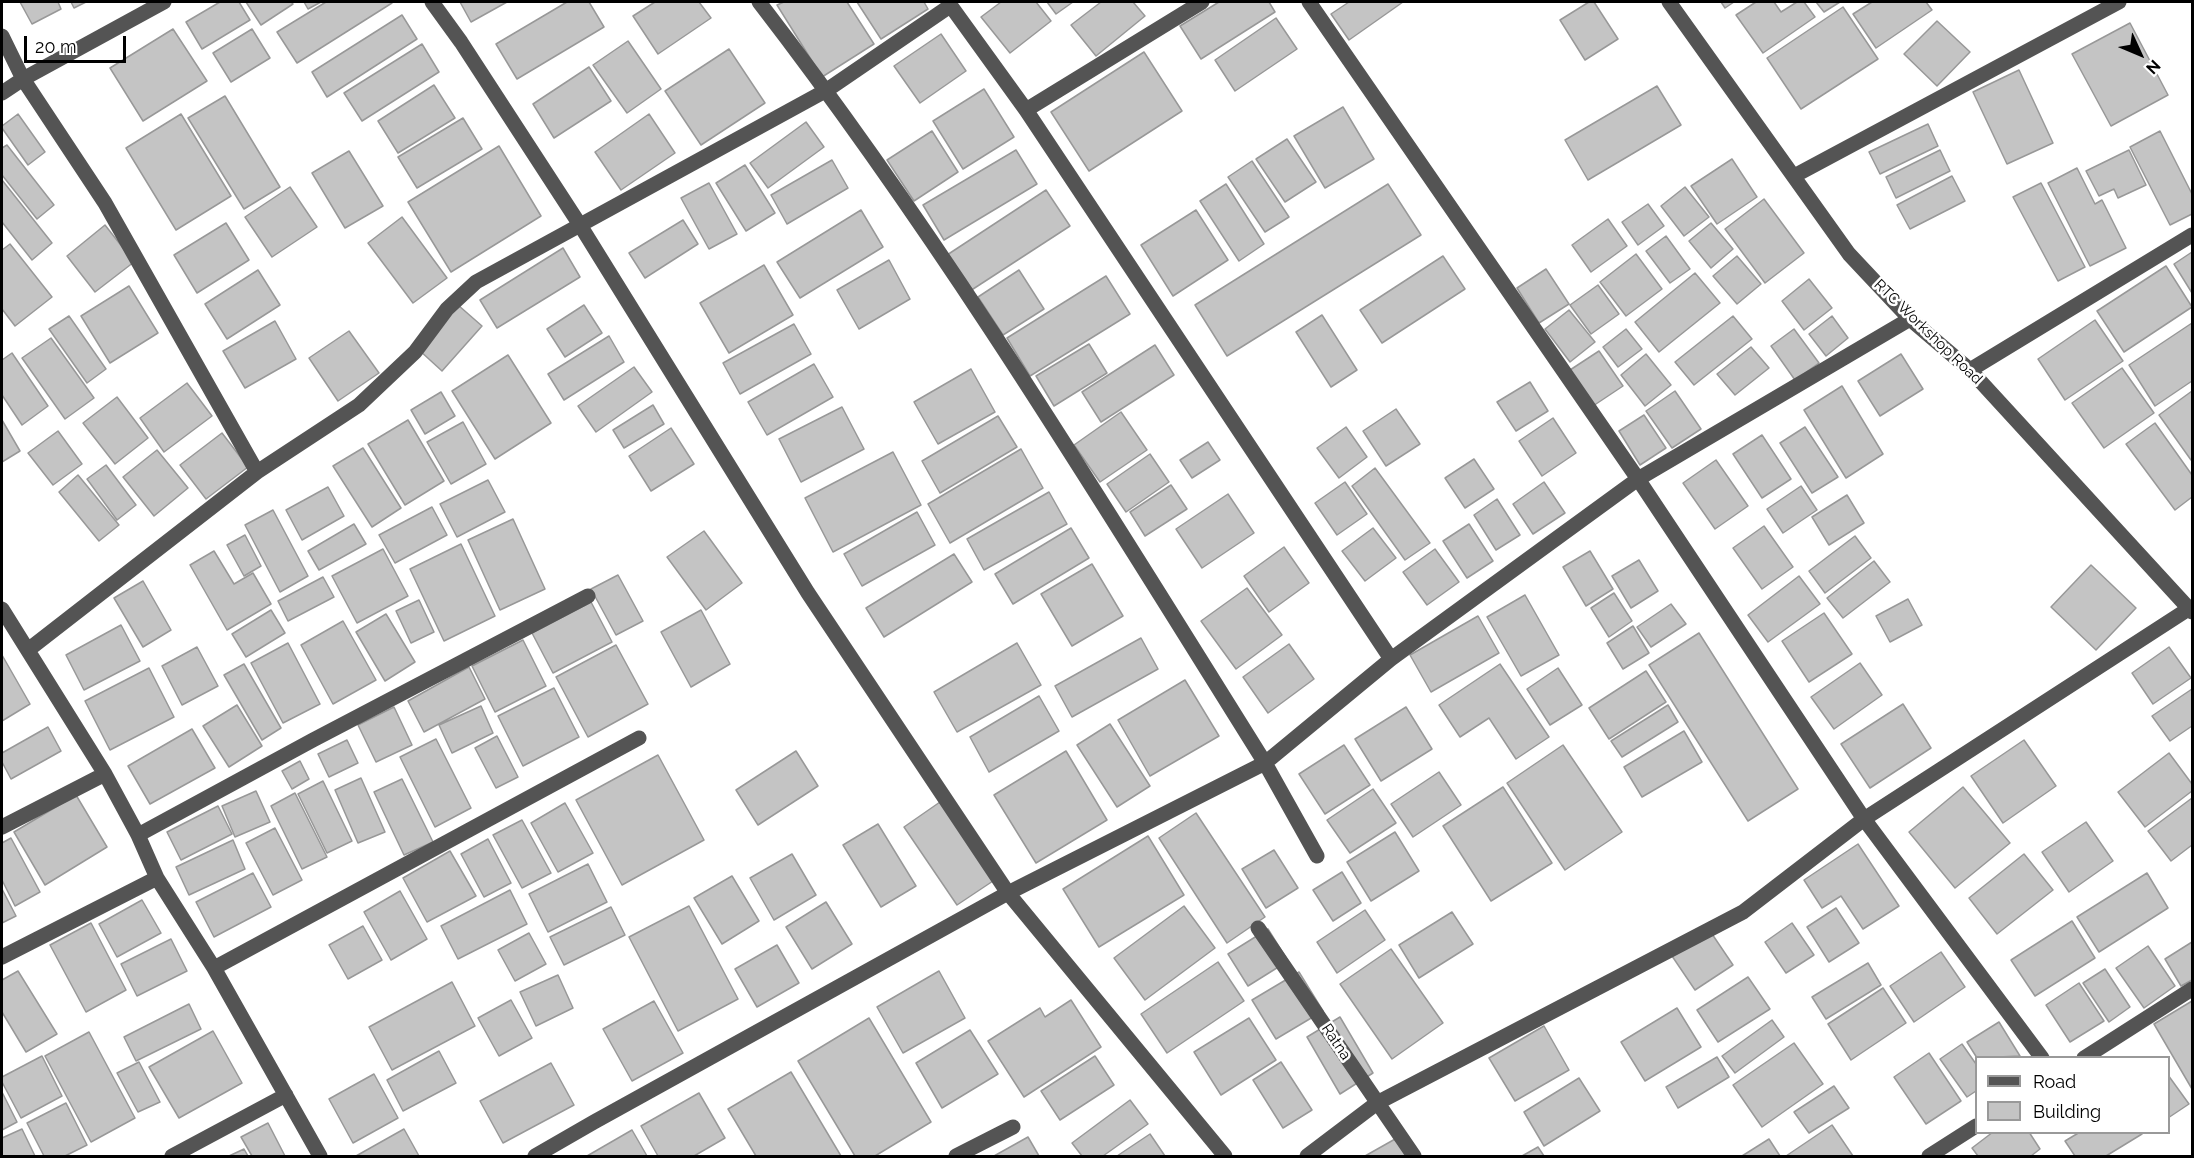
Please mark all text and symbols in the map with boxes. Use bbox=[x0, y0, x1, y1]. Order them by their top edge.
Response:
scale bar bbox=[27, 24, 129, 62]
north arrow bbox=[2110, 24, 2170, 84]
text: 20 m bbox=[35, 36, 77, 57]
text: N bbox=[2142, 56, 2164, 78]
street label: RTC Workshop Road bbox=[1870, 276, 1986, 388]
street label: Ratna bbox=[1317, 1020, 1355, 1064]
legend bbox=[1975, 1056, 2170, 1134]
text: Road bbox=[2033, 1071, 2076, 1092]
text: Building bbox=[2033, 1101, 2101, 1122]

